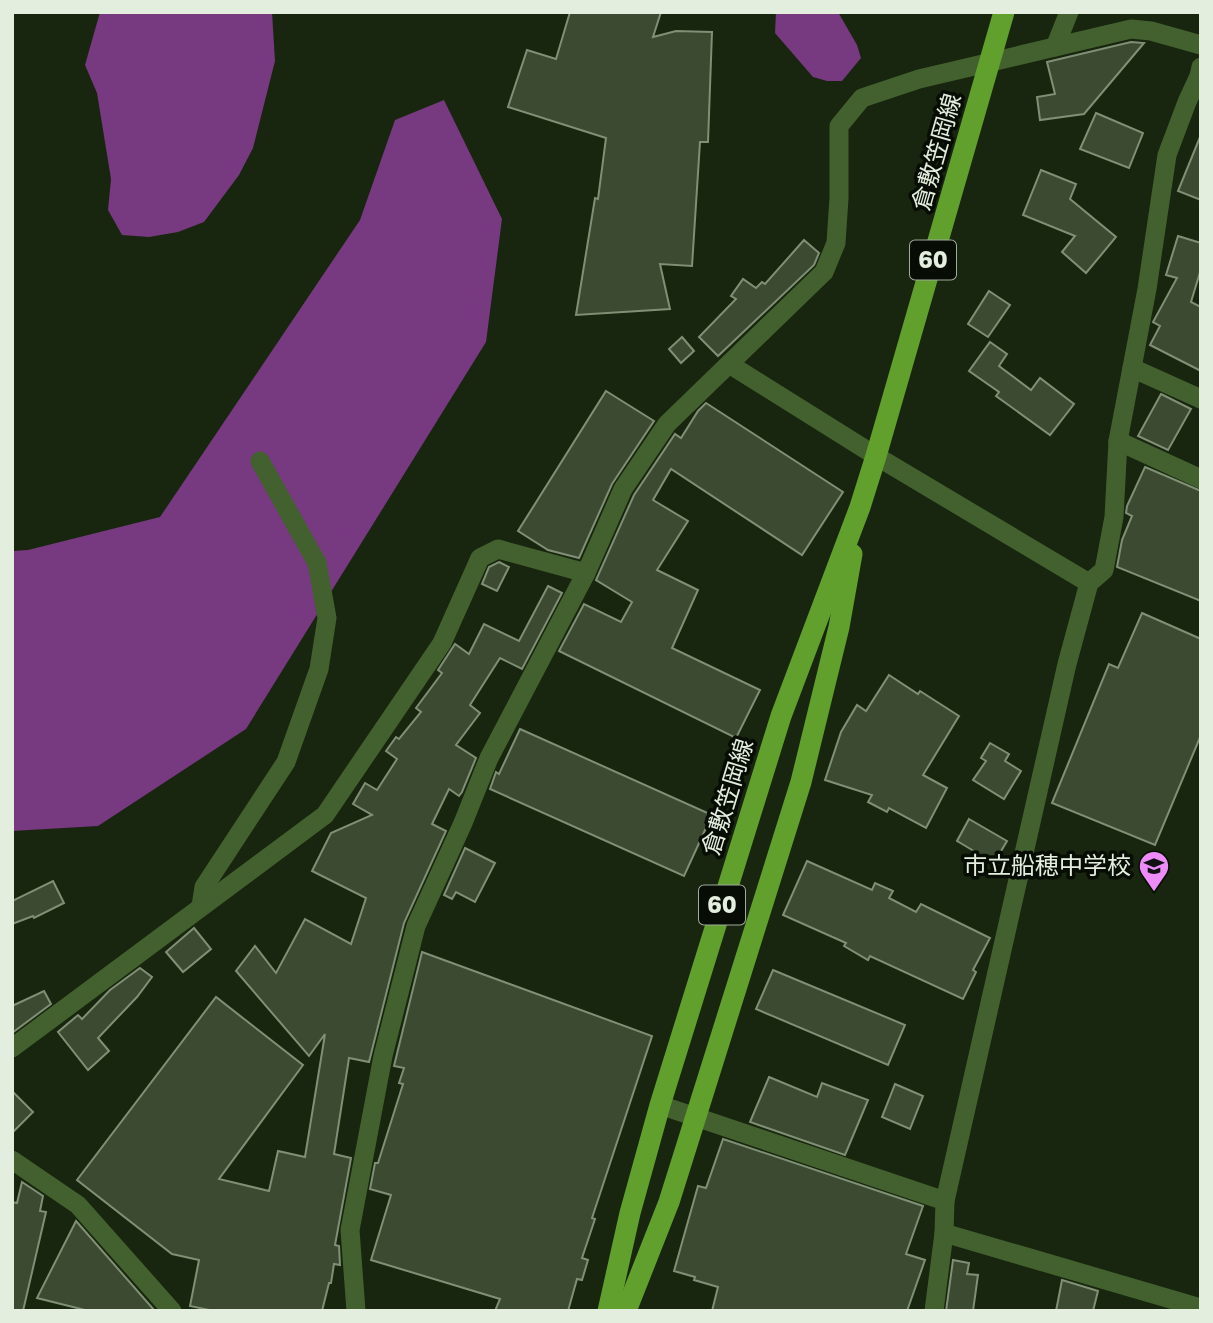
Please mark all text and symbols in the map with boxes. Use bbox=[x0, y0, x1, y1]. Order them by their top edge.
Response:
street label: 倉敷笠岡線 bbox=[905, 90, 966, 213]
road number: 60 bbox=[910, 241, 956, 280]
street label: 倉敷笠岡線 bbox=[695, 735, 758, 858]
school or university icon: 市立船穂中学校 bbox=[1137, 849, 1171, 893]
place label: 市立船穂中学校 bbox=[963, 850, 1131, 879]
road number: 60 bbox=[699, 885, 745, 924]

